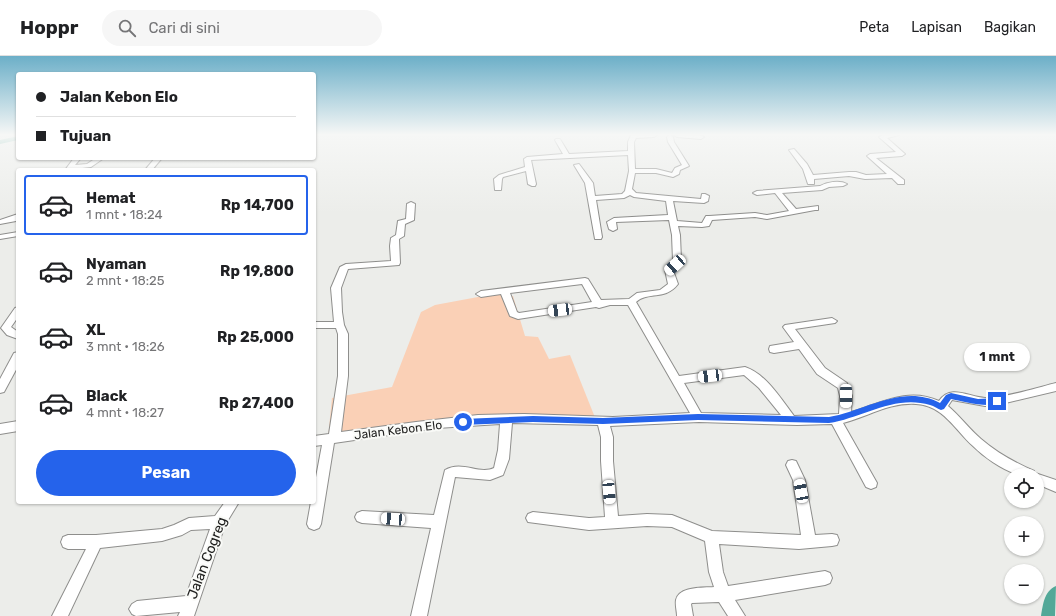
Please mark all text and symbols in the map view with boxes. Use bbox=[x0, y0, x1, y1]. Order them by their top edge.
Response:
search box bbox=[102, 10, 382, 46]
text: Hoppr bbox=[20, 16, 78, 39]
icon: search bbox=[116, 17, 138, 39]
text: Cari di sini bbox=[148, 19, 220, 37]
text: Peta bbox=[859, 19, 889, 36]
text: Lapisan bbox=[911, 19, 962, 36]
text: Bagikan bbox=[984, 19, 1036, 36]
text: Jalan Kebon Elo bbox=[60, 88, 178, 106]
text: Tujuan bbox=[60, 127, 111, 145]
icon: car bbox=[38, 187, 74, 223]
text: Hemat bbox=[86, 189, 136, 207]
text: Rp 14,700 bbox=[221, 196, 294, 214]
text: 1 mnt · 18:24 bbox=[86, 207, 163, 222]
icon: car bbox=[38, 253, 74, 289]
car bbox=[662, 253, 688, 277]
text: Nyaman bbox=[86, 255, 147, 273]
text: Rp 19,800 bbox=[220, 262, 294, 280]
text: 2 mnt · 18:25 bbox=[86, 273, 164, 288]
car bbox=[547, 303, 573, 317]
icon: car bbox=[38, 319, 74, 355]
text: XL bbox=[86, 321, 105, 339]
text: Rp 25,000 bbox=[217, 328, 294, 346]
text: 3 mnt · 18:26 bbox=[86, 339, 165, 354]
callout: 1 mnt bbox=[964, 343, 1030, 371]
text: 1 mnt bbox=[979, 349, 1015, 364]
car bbox=[697, 369, 723, 383]
car bbox=[840, 384, 852, 408]
icon: car bbox=[38, 385, 74, 421]
text: Black bbox=[86, 387, 127, 405]
route end bbox=[988, 392, 1006, 410]
text: Rp 27,400 bbox=[219, 394, 294, 412]
text: 4 mnt · 18:27 bbox=[86, 405, 164, 420]
route start bbox=[454, 413, 472, 431]
street label: Jalan Kebon Elo bbox=[353, 418, 443, 442]
button: Pesan bbox=[36, 450, 296, 496]
map controls bbox=[1004, 468, 1044, 604]
button: locate bbox=[1004, 468, 1044, 508]
car bbox=[793, 478, 809, 504]
car bbox=[602, 480, 616, 504]
car bbox=[381, 512, 405, 526]
street label: Jalan Cogreg bbox=[184, 514, 230, 602]
button: + bbox=[1004, 516, 1044, 556]
button: − bbox=[1004, 564, 1044, 604]

